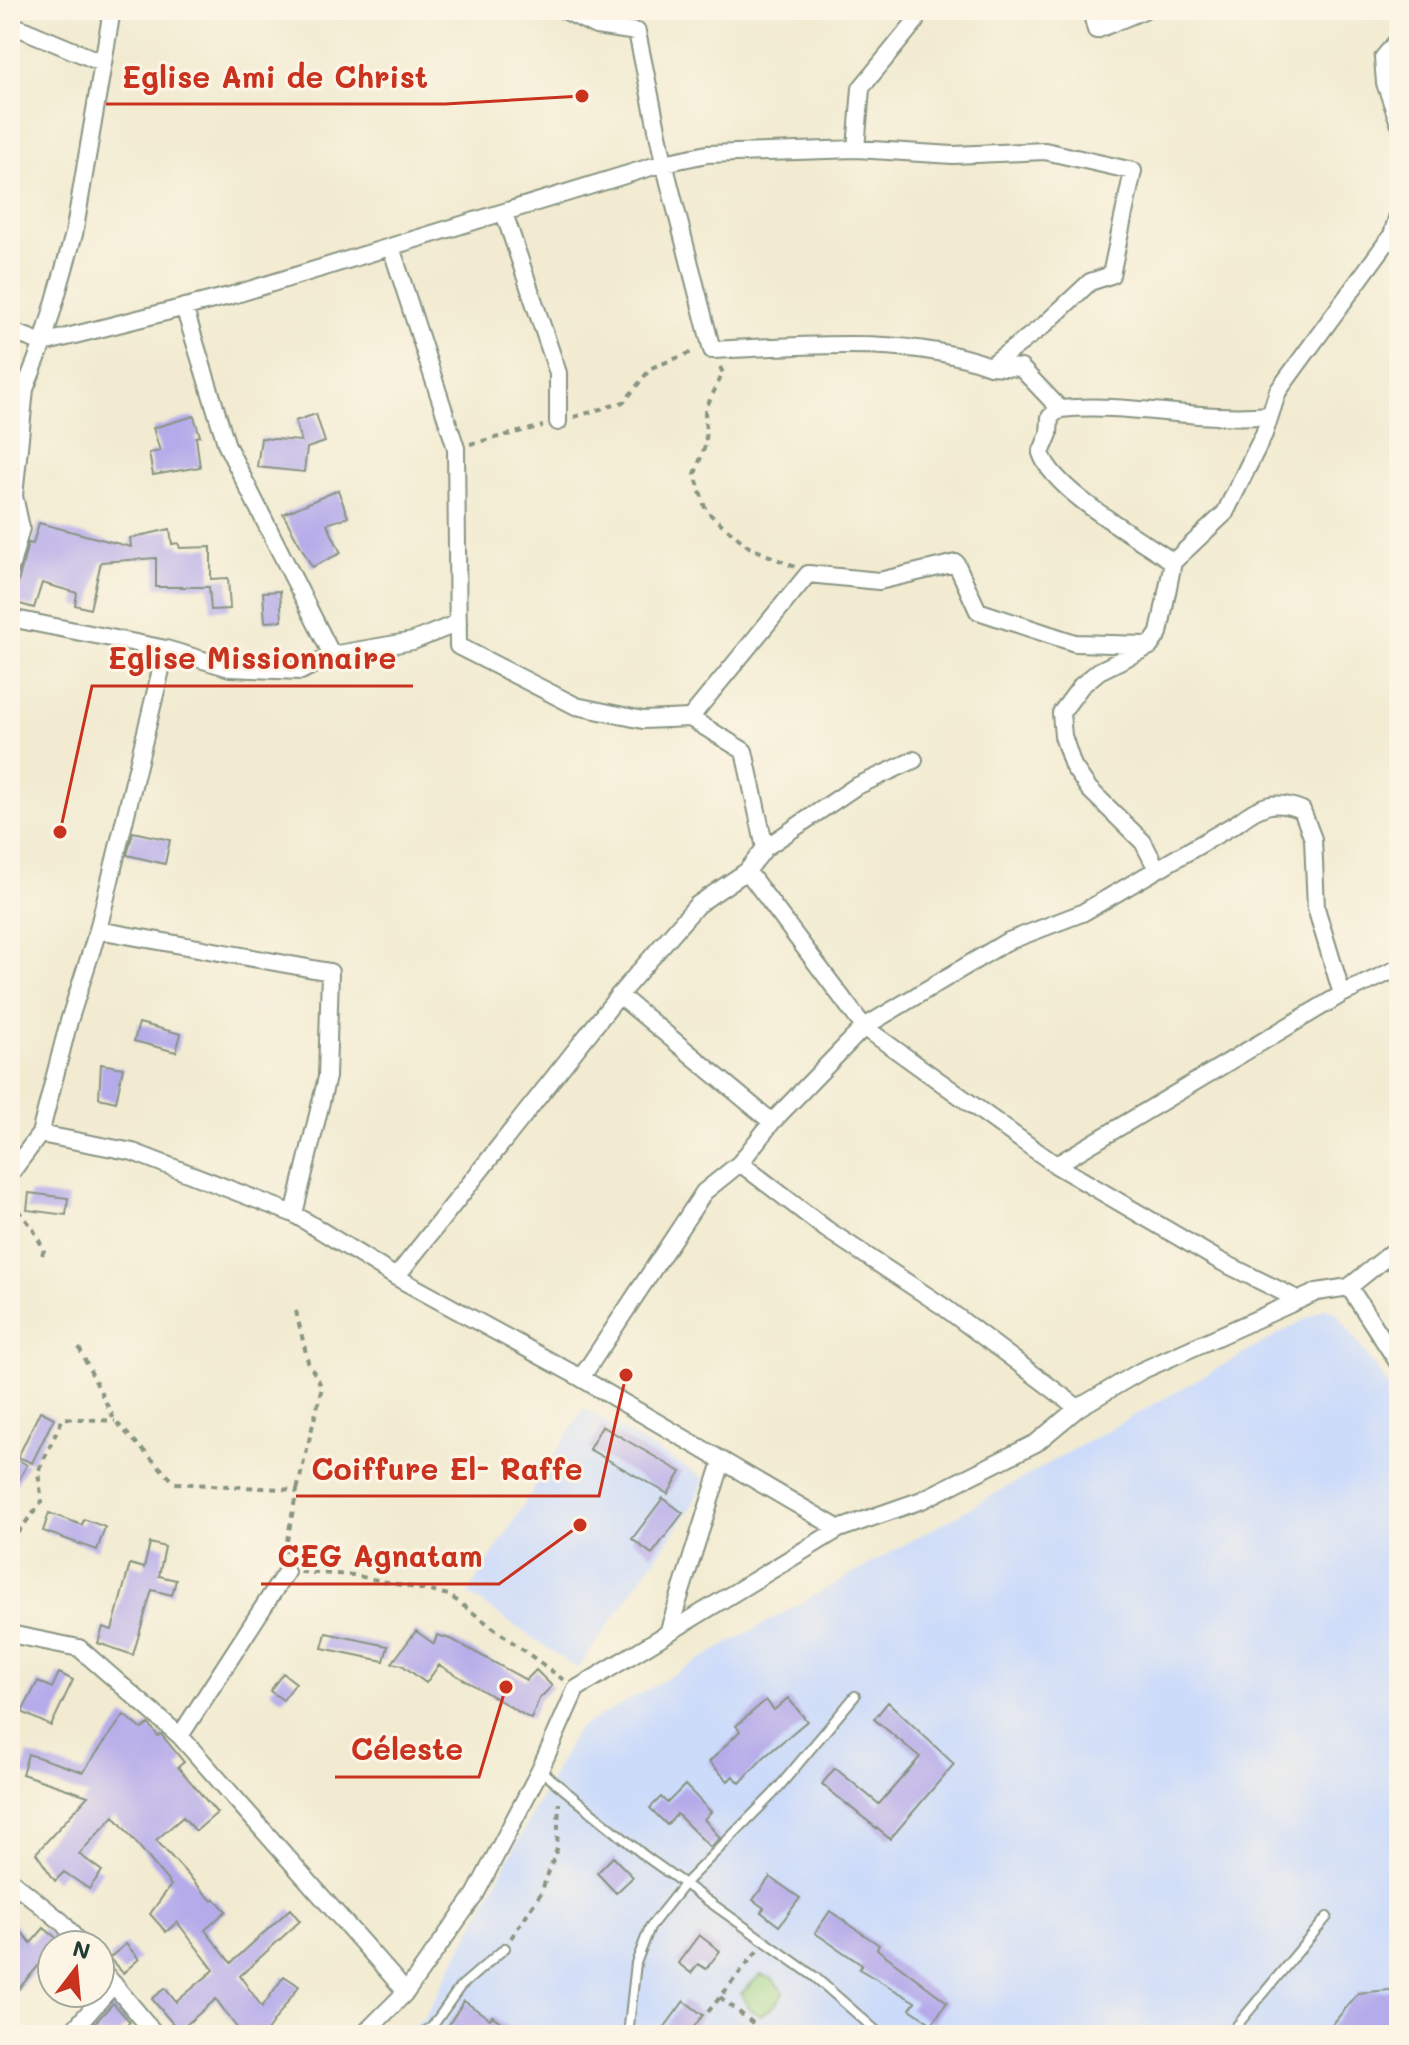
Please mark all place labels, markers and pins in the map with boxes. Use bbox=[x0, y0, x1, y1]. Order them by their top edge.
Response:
callout: Eglise Ami de Christ bbox=[106, 50, 445, 104]
callout: Eglise Missionnaire bbox=[92, 632, 413, 686]
callout: Coiffure El- Raffe bbox=[296, 1442, 599, 1496]
callout: CEG Agnatam bbox=[261, 1530, 499, 1584]
callout: Céleste bbox=[335, 1723, 479, 1777]

